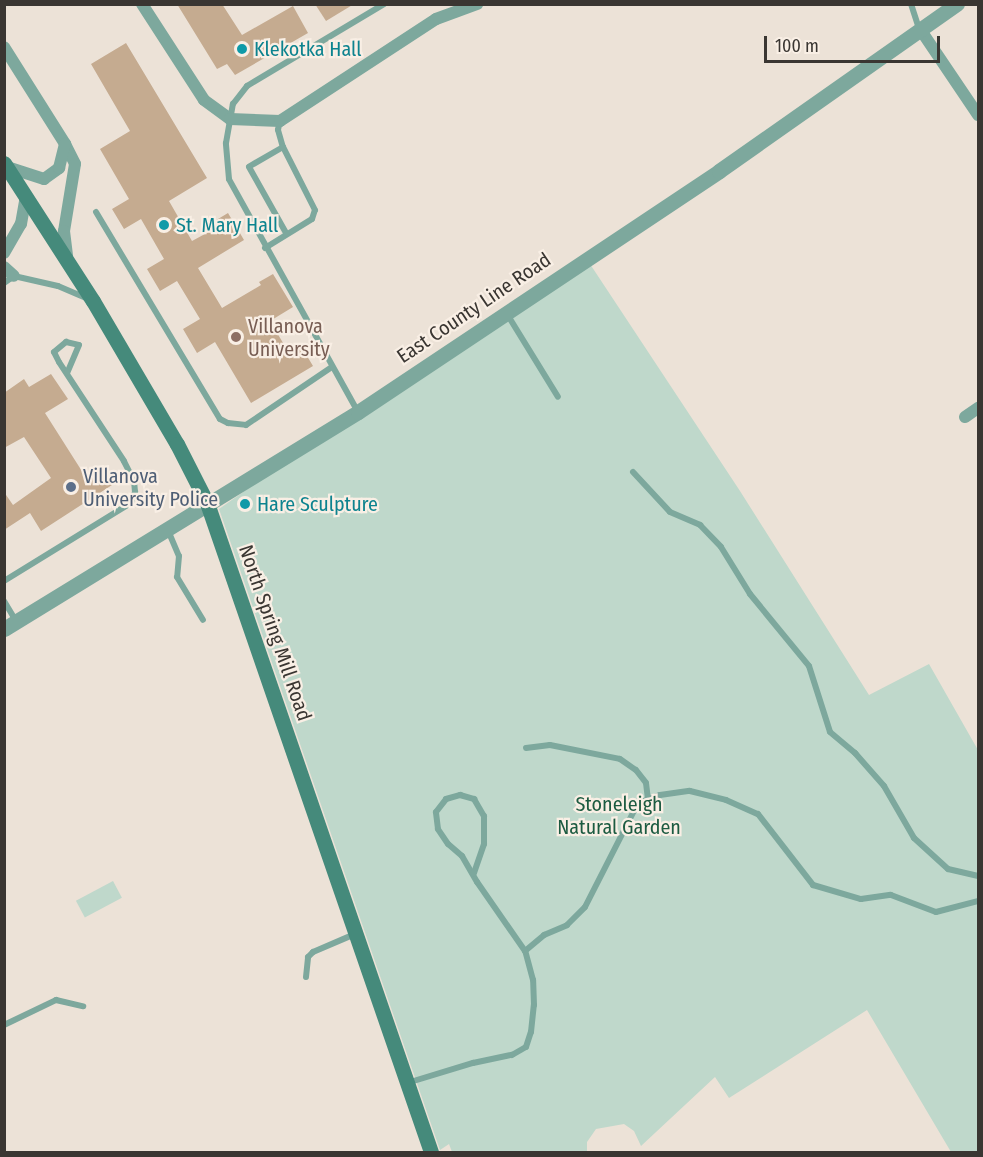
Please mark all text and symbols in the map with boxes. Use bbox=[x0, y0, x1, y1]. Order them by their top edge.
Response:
scale bar bbox=[767, 24, 942, 62]
text: 100 m bbox=[775, 35, 819, 57]
place label: Klekotka Hall bbox=[254, 37, 362, 61]
marker: Klekotka Hall bbox=[235, 42, 249, 56]
place label: St. Mary Hall bbox=[176, 213, 278, 237]
marker: St. Mary Hall bbox=[157, 218, 171, 232]
street label: East County Line Road bbox=[392, 248, 556, 368]
place label: Villanova University bbox=[248, 314, 330, 361]
marker: Villanova University bbox=[229, 330, 243, 344]
place label: Villanova University Police bbox=[83, 464, 218, 511]
marker: Villanova University Police bbox=[64, 480, 78, 494]
place label: Hare Sculpture bbox=[257, 492, 378, 516]
marker: Hare Sculpture bbox=[238, 497, 252, 511]
street label: North Spring Mill Road bbox=[234, 542, 316, 724]
park label: Stoneleigh Natural Garden bbox=[557, 793, 681, 840]

